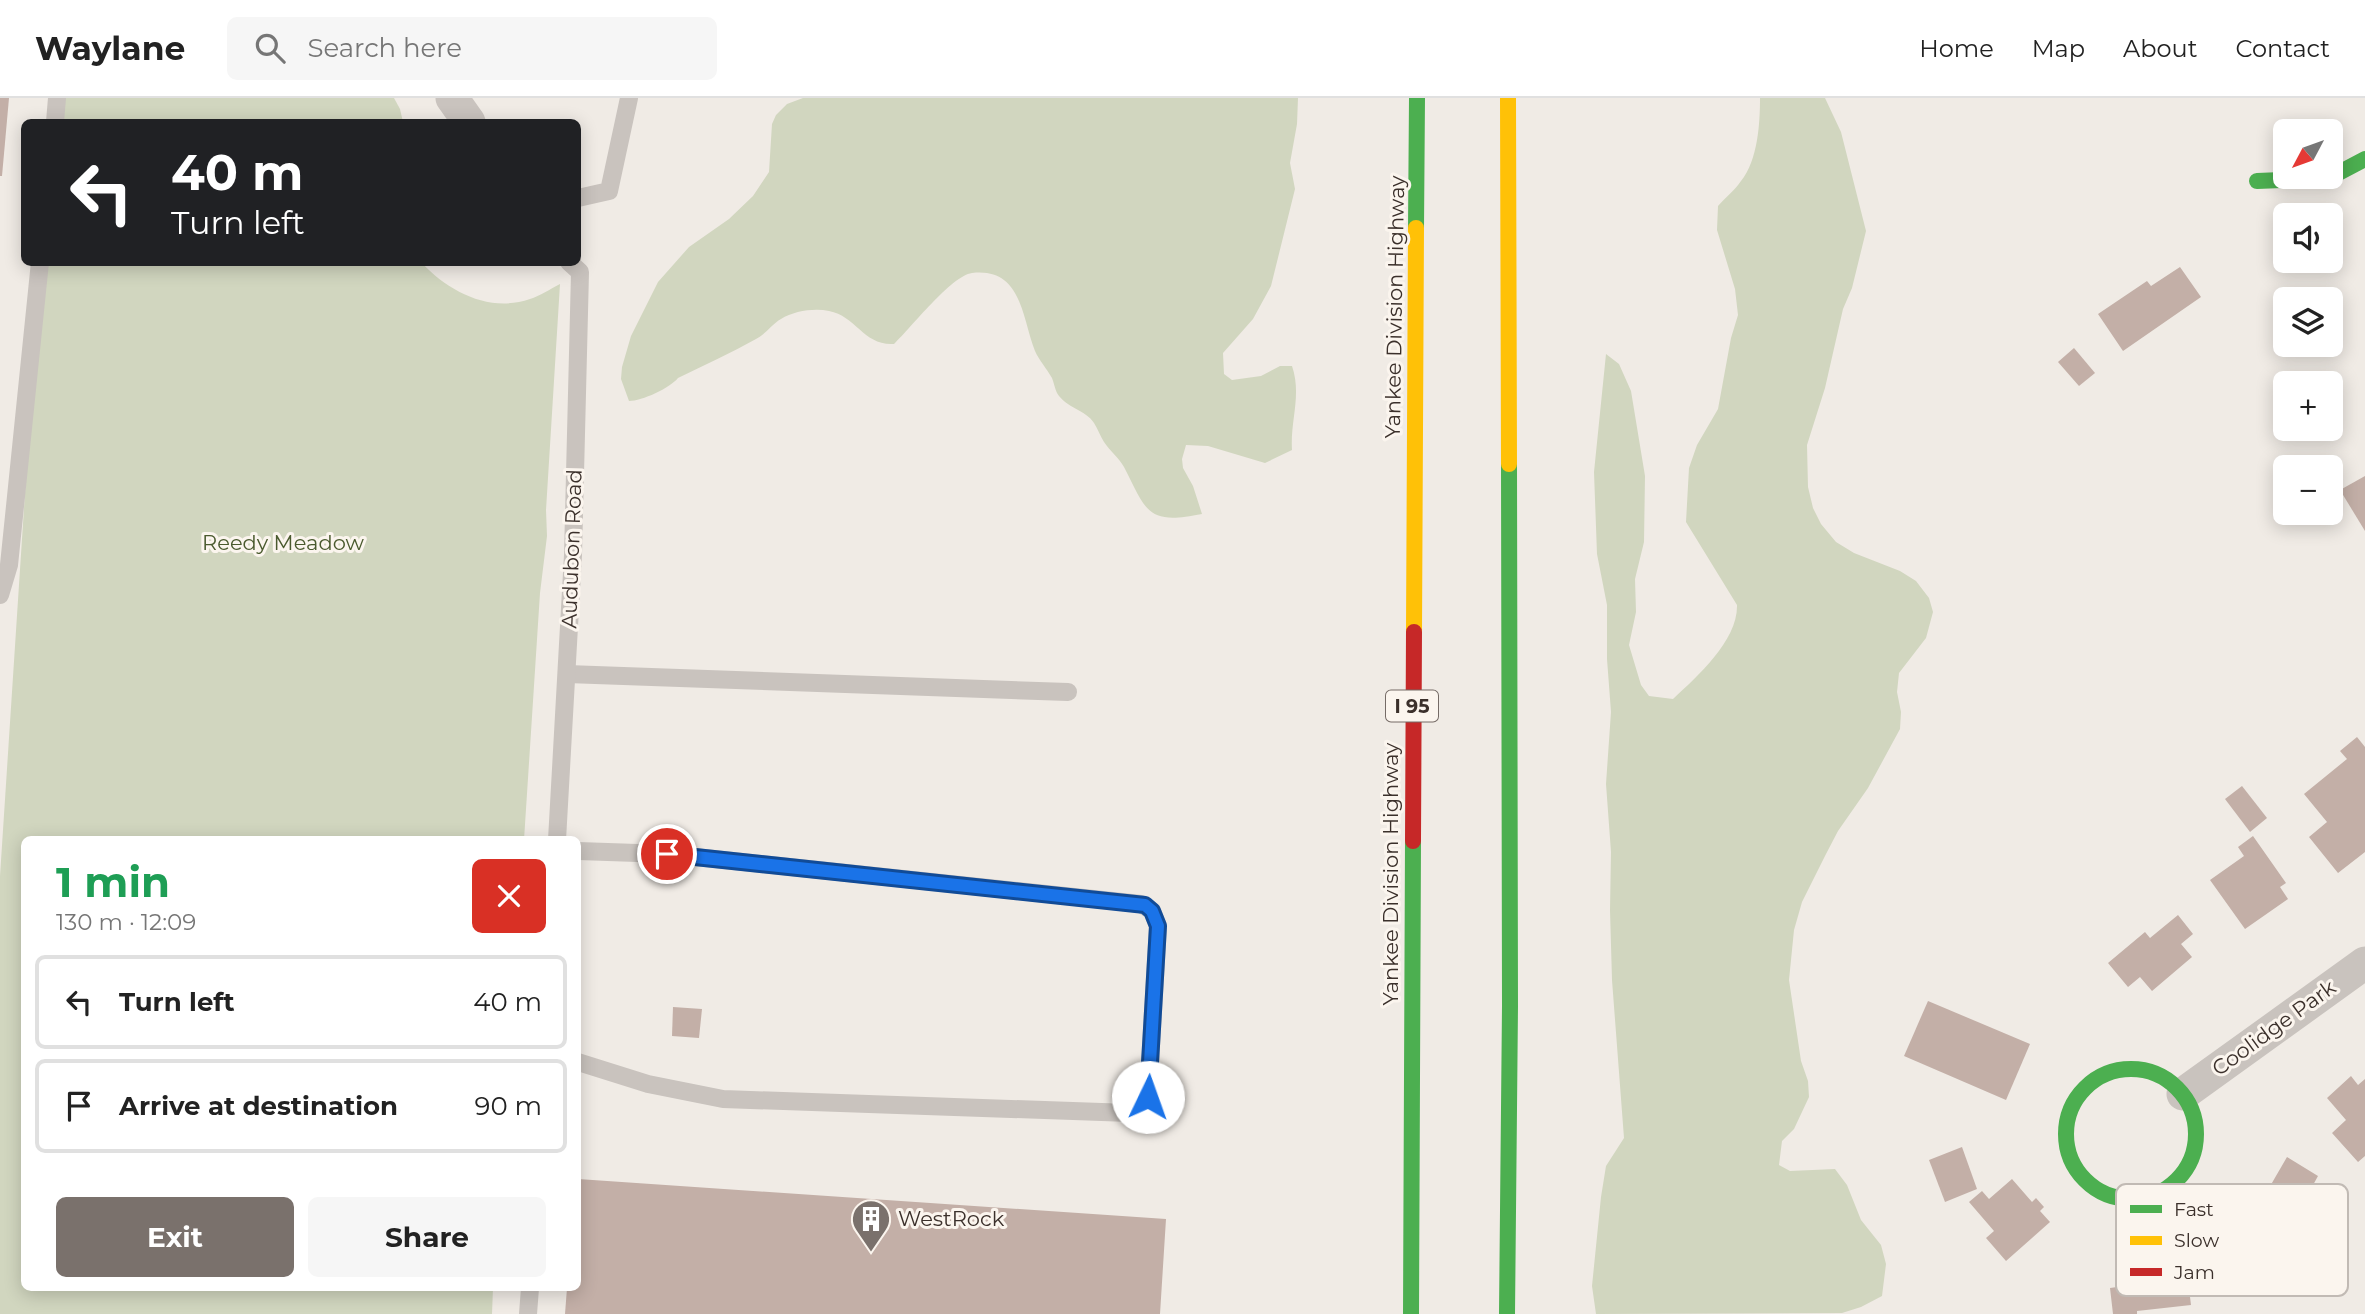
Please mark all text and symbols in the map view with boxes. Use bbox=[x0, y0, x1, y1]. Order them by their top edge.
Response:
search box bbox=[227, 17, 717, 80]
text: Waylane bbox=[35, 28, 185, 68]
icon: search bbox=[251, 29, 289, 67]
text: Search here bbox=[307, 32, 462, 64]
text: Home bbox=[1919, 34, 1994, 63]
text: Map bbox=[2032, 34, 2085, 63]
text: About bbox=[2123, 34, 2197, 63]
text: Contact bbox=[2235, 34, 2330, 63]
north arrow bbox=[2273, 119, 2343, 189]
map controls bbox=[2273, 119, 2343, 525]
text: 40 m bbox=[171, 143, 303, 202]
icon: left bbox=[56, 147, 147, 238]
street label: Yankee Division Highway bbox=[1380, 175, 1409, 439]
text: Turn left bbox=[171, 203, 305, 242]
button: sound bbox=[2273, 203, 2343, 273]
button: layers bbox=[2273, 287, 2343, 357]
button: + bbox=[2273, 371, 2343, 441]
button: − bbox=[2273, 455, 2343, 525]
street label: Audubon Road bbox=[556, 469, 587, 629]
park label: Reedy Meadow bbox=[202, 530, 365, 555]
road number: I 95 bbox=[1386, 691, 1438, 722]
street label: Yankee Division Highway bbox=[1378, 742, 1403, 1005]
pin bbox=[637, 824, 697, 884]
icon: arrive bbox=[648, 835, 686, 873]
text: 1 min bbox=[56, 856, 170, 908]
button: close bbox=[472, 859, 546, 933]
text: 130 m · 12:09 bbox=[56, 908, 196, 936]
street label: Coolidge Park bbox=[2207, 974, 2341, 1081]
icon: left bbox=[60, 983, 98, 1021]
text: Turn left bbox=[119, 986, 235, 1018]
text: 40 m bbox=[473, 986, 542, 1018]
position arrow bbox=[1111, 1060, 1185, 1134]
icon: arrive bbox=[60, 1087, 98, 1125]
text: Arrive at destination bbox=[119, 1090, 398, 1122]
text: 90 m bbox=[475, 1090, 542, 1122]
legend bbox=[2116, 1184, 2348, 1296]
button: Exit bbox=[56, 1197, 294, 1277]
button: Share bbox=[308, 1197, 546, 1277]
building icon: WestRock bbox=[850, 1198, 892, 1253]
text: Fast bbox=[2174, 1198, 2214, 1221]
place label: WestRock bbox=[898, 1206, 1005, 1231]
text: Slow bbox=[2174, 1229, 2219, 1252]
text: Jam bbox=[2173, 1261, 2215, 1284]

